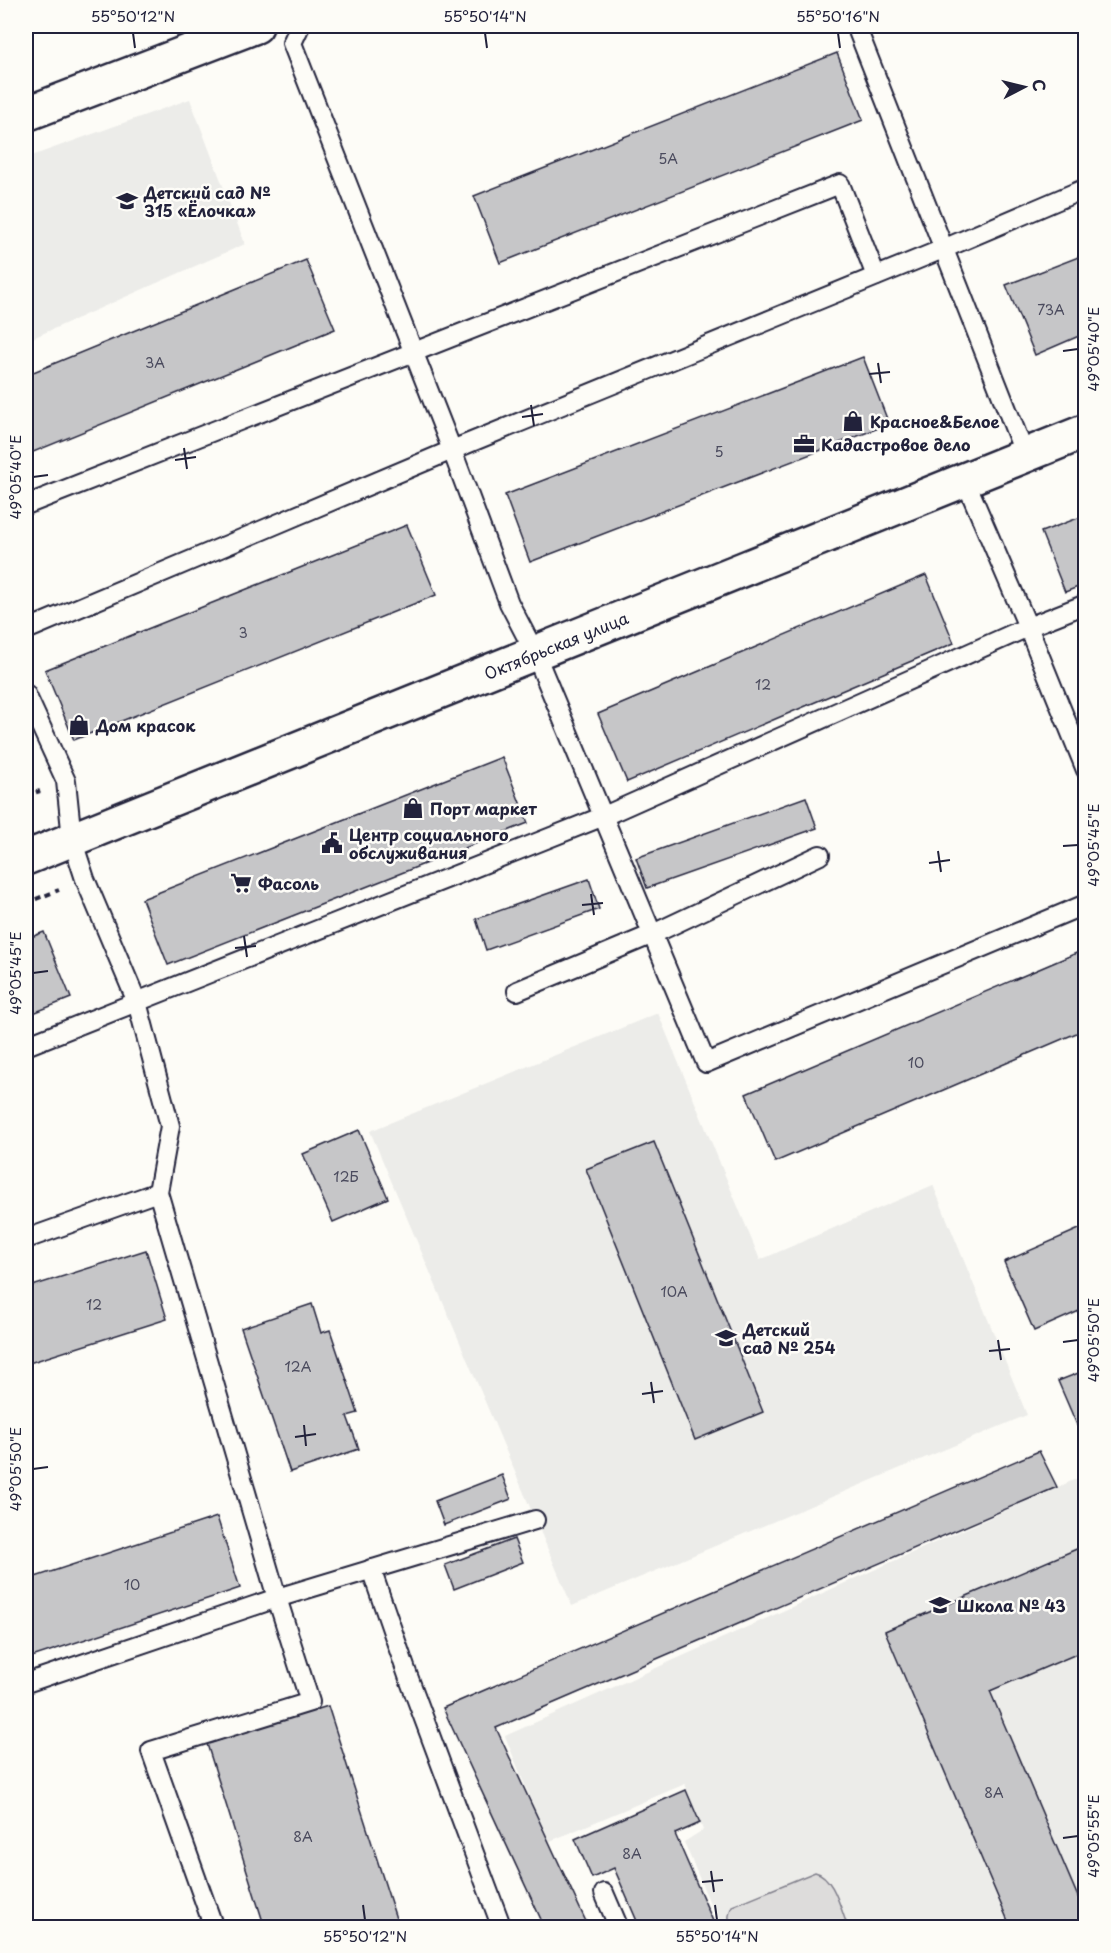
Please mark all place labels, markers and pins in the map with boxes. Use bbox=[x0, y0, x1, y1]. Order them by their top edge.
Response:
place label: Детский сад № 315 «Ёлочка» bbox=[143, 180, 271, 222]
school or university icon: Детский сад № 315 «Ёлочка» bbox=[115, 189, 139, 213]
shop icon: Красное&Белое bbox=[841, 409, 865, 433]
place label: Красное&Белое bbox=[870, 409, 1000, 433]
office icon: Кадастровое дело bbox=[792, 432, 816, 456]
place label: Кадастровое дело bbox=[821, 432, 970, 456]
shop icon: Дом красок bbox=[67, 713, 91, 737]
place label: Дом красок bbox=[95, 713, 196, 737]
shop icon: Порт маркет bbox=[401, 796, 425, 820]
place label: Порт маркет bbox=[430, 796, 537, 820]
place label: Центр социального обслуживания bbox=[349, 822, 509, 864]
public building icon: Центр социального обслуживания bbox=[320, 831, 344, 855]
supermarket icon: Фасоль bbox=[229, 871, 253, 895]
place label: Фасоль bbox=[258, 871, 319, 895]
place label: Детский сад № 254 bbox=[742, 1317, 835, 1359]
school or university icon: Детский сад № 254 bbox=[714, 1326, 738, 1350]
school or university icon: Школа № 43 bbox=[928, 1593, 952, 1617]
place label: Школа № 43 bbox=[957, 1593, 1066, 1617]

